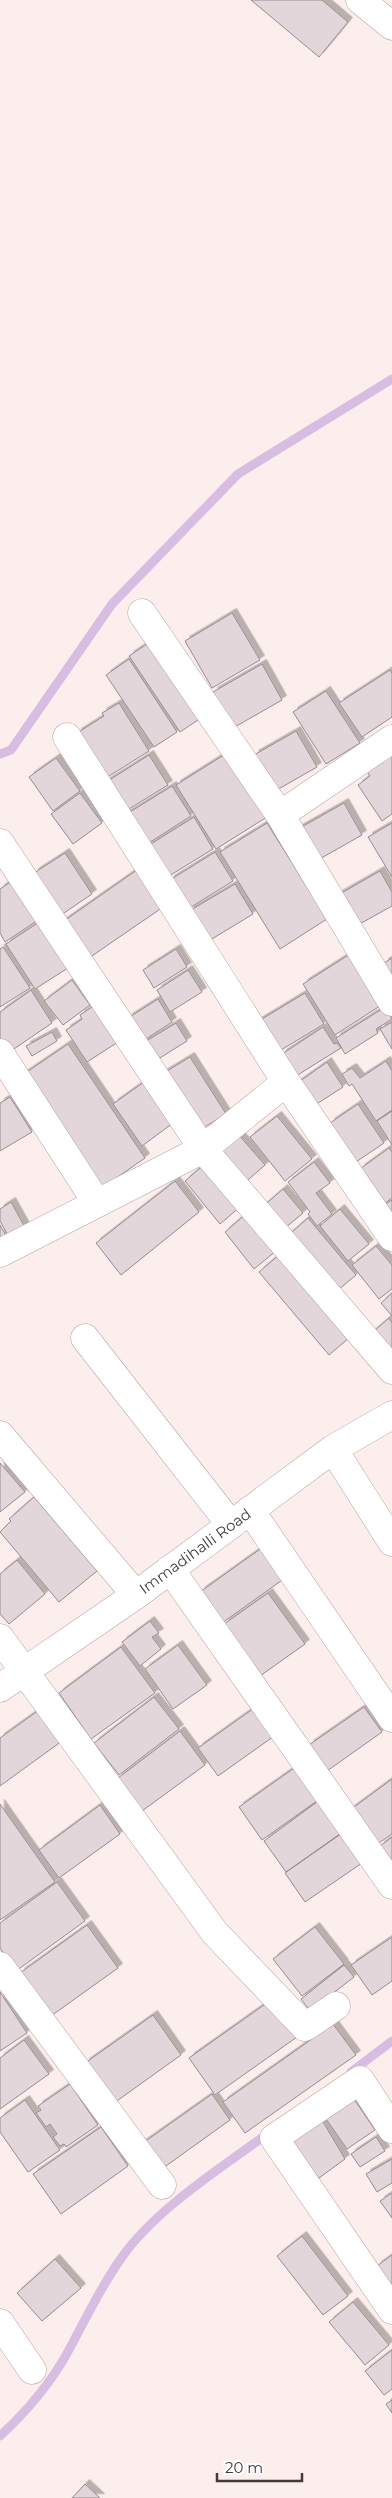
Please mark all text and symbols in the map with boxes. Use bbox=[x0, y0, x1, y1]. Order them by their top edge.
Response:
street label: Immadihalli Road bbox=[135, 1504, 255, 1598]
scale bar bbox=[217, 2450, 302, 2482]
text: 20 m bbox=[225, 2458, 263, 2477]

